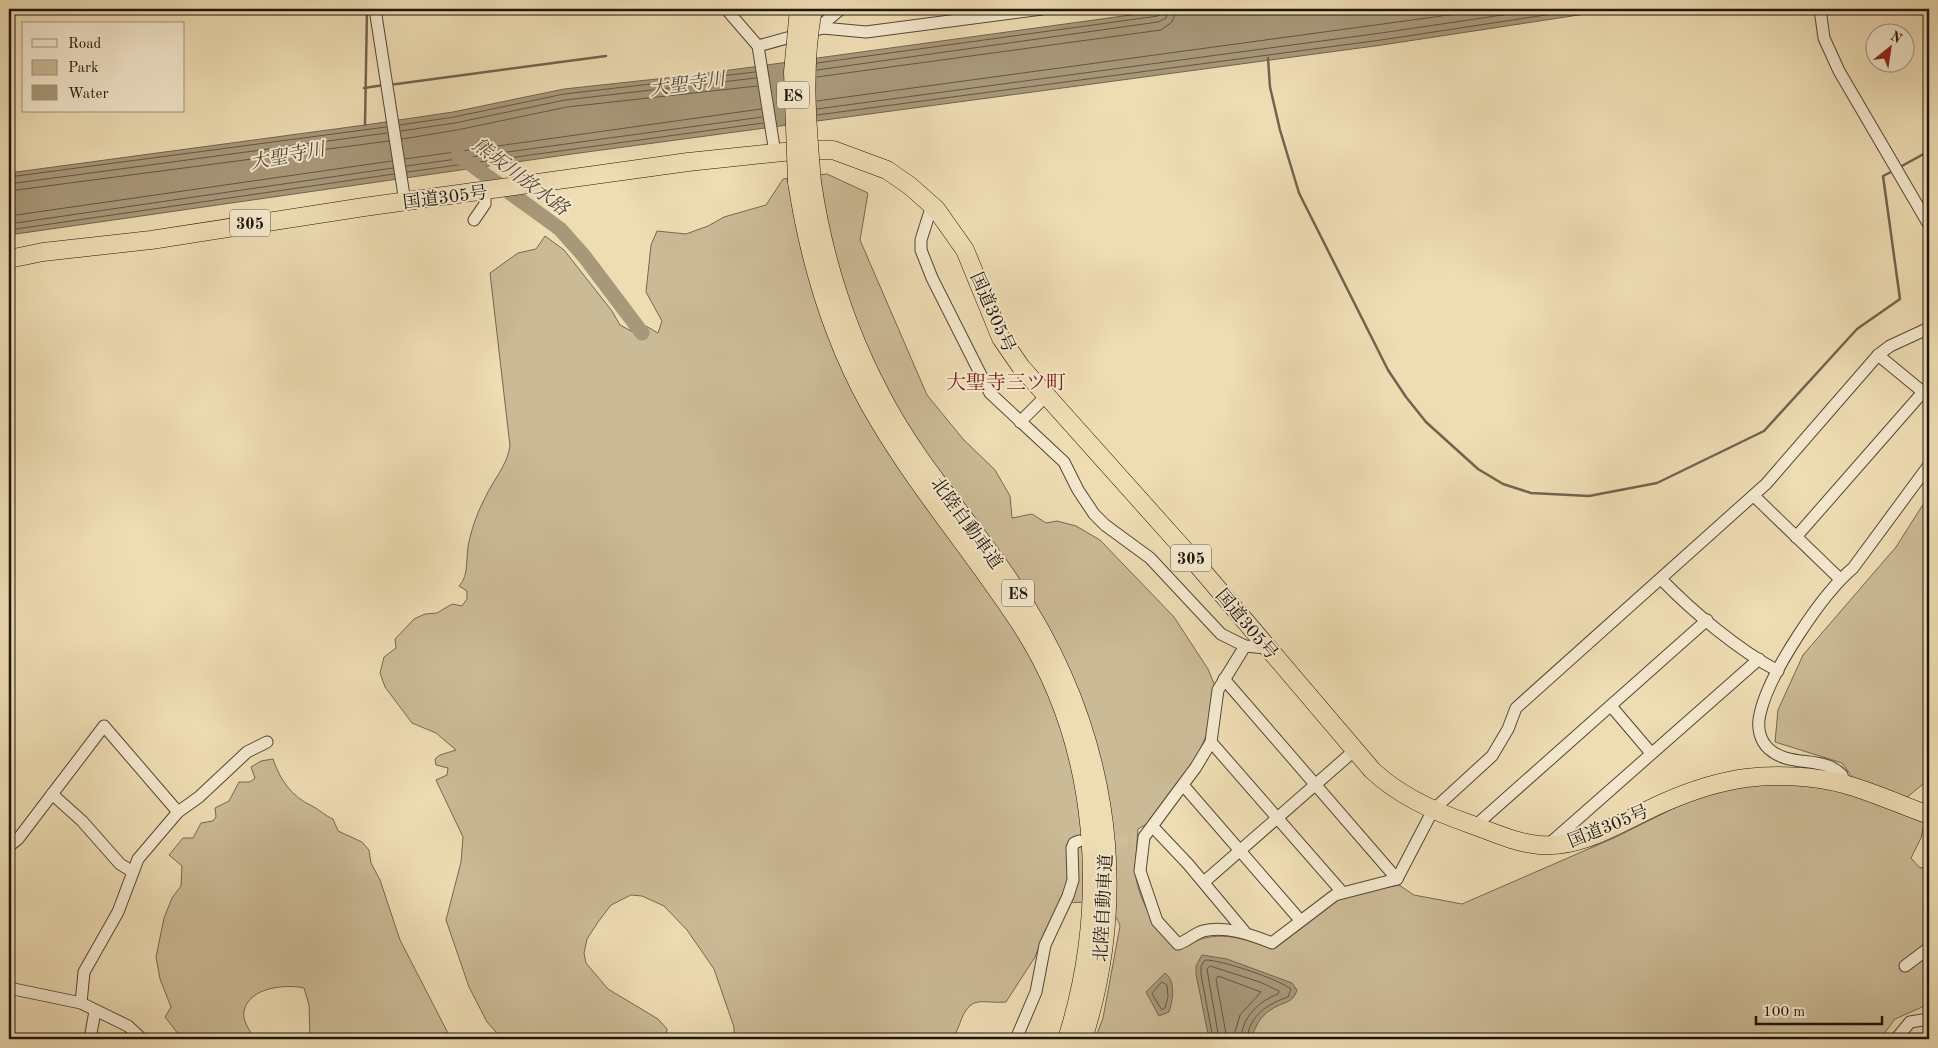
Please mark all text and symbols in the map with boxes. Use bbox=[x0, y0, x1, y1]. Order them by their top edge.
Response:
legend bbox=[22, 22, 185, 112]
north arrow bbox=[1866, 22, 1916, 72]
text: N bbox=[1888, 29, 1904, 46]
text: Road bbox=[68, 37, 102, 52]
text: Park bbox=[68, 61, 99, 76]
water label: 大聖寺川 bbox=[648, 69, 728, 100]
road number: E8 bbox=[777, 82, 809, 108]
text: Water bbox=[68, 87, 109, 102]
water label: 熊坂川放水路 bbox=[468, 135, 574, 221]
water label: 大聖寺川 bbox=[248, 139, 329, 174]
street label: 国道305号 bbox=[401, 182, 489, 212]
road number: 305 bbox=[230, 210, 270, 237]
street label: 国道305号 bbox=[967, 269, 1019, 355]
district label: 大聖寺三ツ町 bbox=[946, 372, 1066, 394]
street label: 北陸自動車道 bbox=[927, 473, 1007, 573]
road number: 305 bbox=[1171, 544, 1211, 572]
road number: E8 bbox=[1002, 580, 1034, 606]
street label: 国道305号 bbox=[1212, 585, 1282, 663]
street label: 国道305号 bbox=[1565, 801, 1651, 851]
street label: 北陸自動車道 bbox=[1090, 854, 1116, 962]
scale bar bbox=[1756, 993, 1882, 1025]
text: 100 m bbox=[1763, 1005, 1805, 1020]

